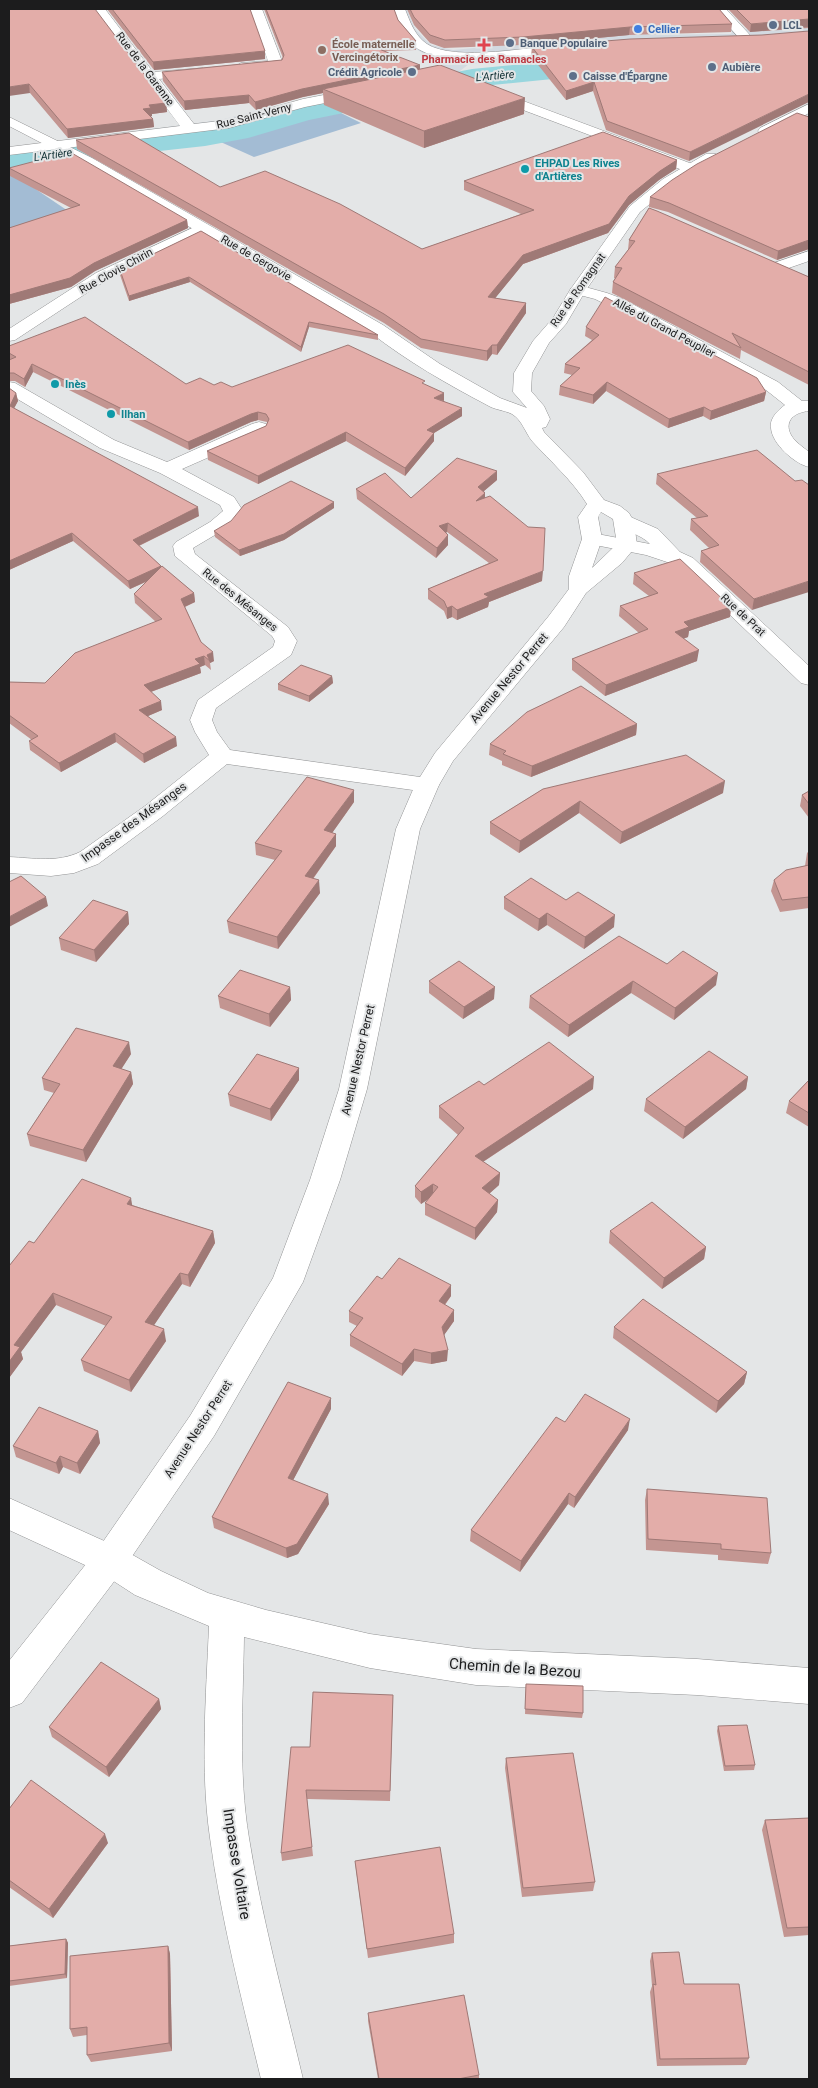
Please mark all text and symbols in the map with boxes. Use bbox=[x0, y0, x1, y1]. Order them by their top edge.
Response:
marker: LCL bbox=[767, 19, 779, 31]
place label: LCL bbox=[783, 19, 802, 32]
marker: Cellier bbox=[632, 23, 644, 35]
place label: Cellier bbox=[648, 23, 680, 36]
street label: Rue de la Garenne bbox=[113, 30, 177, 108]
marker: Banque Populaire bbox=[504, 37, 516, 49]
place label: Banque Populaire bbox=[520, 37, 607, 50]
place label: École maternelle Vercingétorix bbox=[332, 38, 415, 64]
marker: Pharmacie des Ramacles bbox=[478, 39, 490, 51]
marker: École maternelle Vercingétorix bbox=[316, 44, 328, 56]
place label: Pharmacie des Ramacles bbox=[422, 53, 547, 66]
marker: Aubière bbox=[706, 61, 718, 73]
place label: Aubière bbox=[722, 61, 760, 74]
place label: Crédit Agricole bbox=[328, 66, 402, 79]
marker: Crédit Agricole bbox=[406, 66, 418, 78]
water label: L'Artière bbox=[475, 68, 515, 84]
marker: Caisse d'Épargne bbox=[567, 70, 579, 82]
place label: Caisse d'Épargne bbox=[583, 70, 668, 83]
street label: Rue Saint-Verny bbox=[215, 100, 294, 132]
water label: L'Artière bbox=[33, 146, 73, 164]
place label: EHPAD Les Rives d'Artières bbox=[535, 157, 620, 183]
marker: EHPAD Les Rives d'Artières bbox=[519, 163, 531, 175]
street label: Rue de Gergovie bbox=[218, 233, 294, 284]
street label: Rue Clovis Chirin bbox=[77, 245, 155, 297]
street label: Rue de Romagnat bbox=[548, 250, 608, 329]
street label: Allée du Grand Peuplier bbox=[611, 296, 718, 361]
marker: Inès bbox=[49, 378, 61, 390]
place label: Inès bbox=[65, 378, 86, 391]
marker: Ilhan bbox=[105, 408, 117, 420]
place label: Ilhan bbox=[121, 408, 145, 421]
street label: Rue des Mésanges bbox=[200, 566, 280, 634]
street label: Rue de Prat bbox=[718, 591, 768, 639]
street label: Avenue Nestor Perret bbox=[467, 630, 551, 726]
street label: Impasse des Mésanges bbox=[79, 779, 189, 865]
street label: Avenue Nestor Perret bbox=[338, 1003, 378, 1117]
street label: Avenue Nestor Perret bbox=[161, 1378, 235, 1480]
street label: Chemin de la Bezou bbox=[449, 1654, 581, 1682]
street label: Impasse Voltaire bbox=[219, 1807, 255, 1921]

